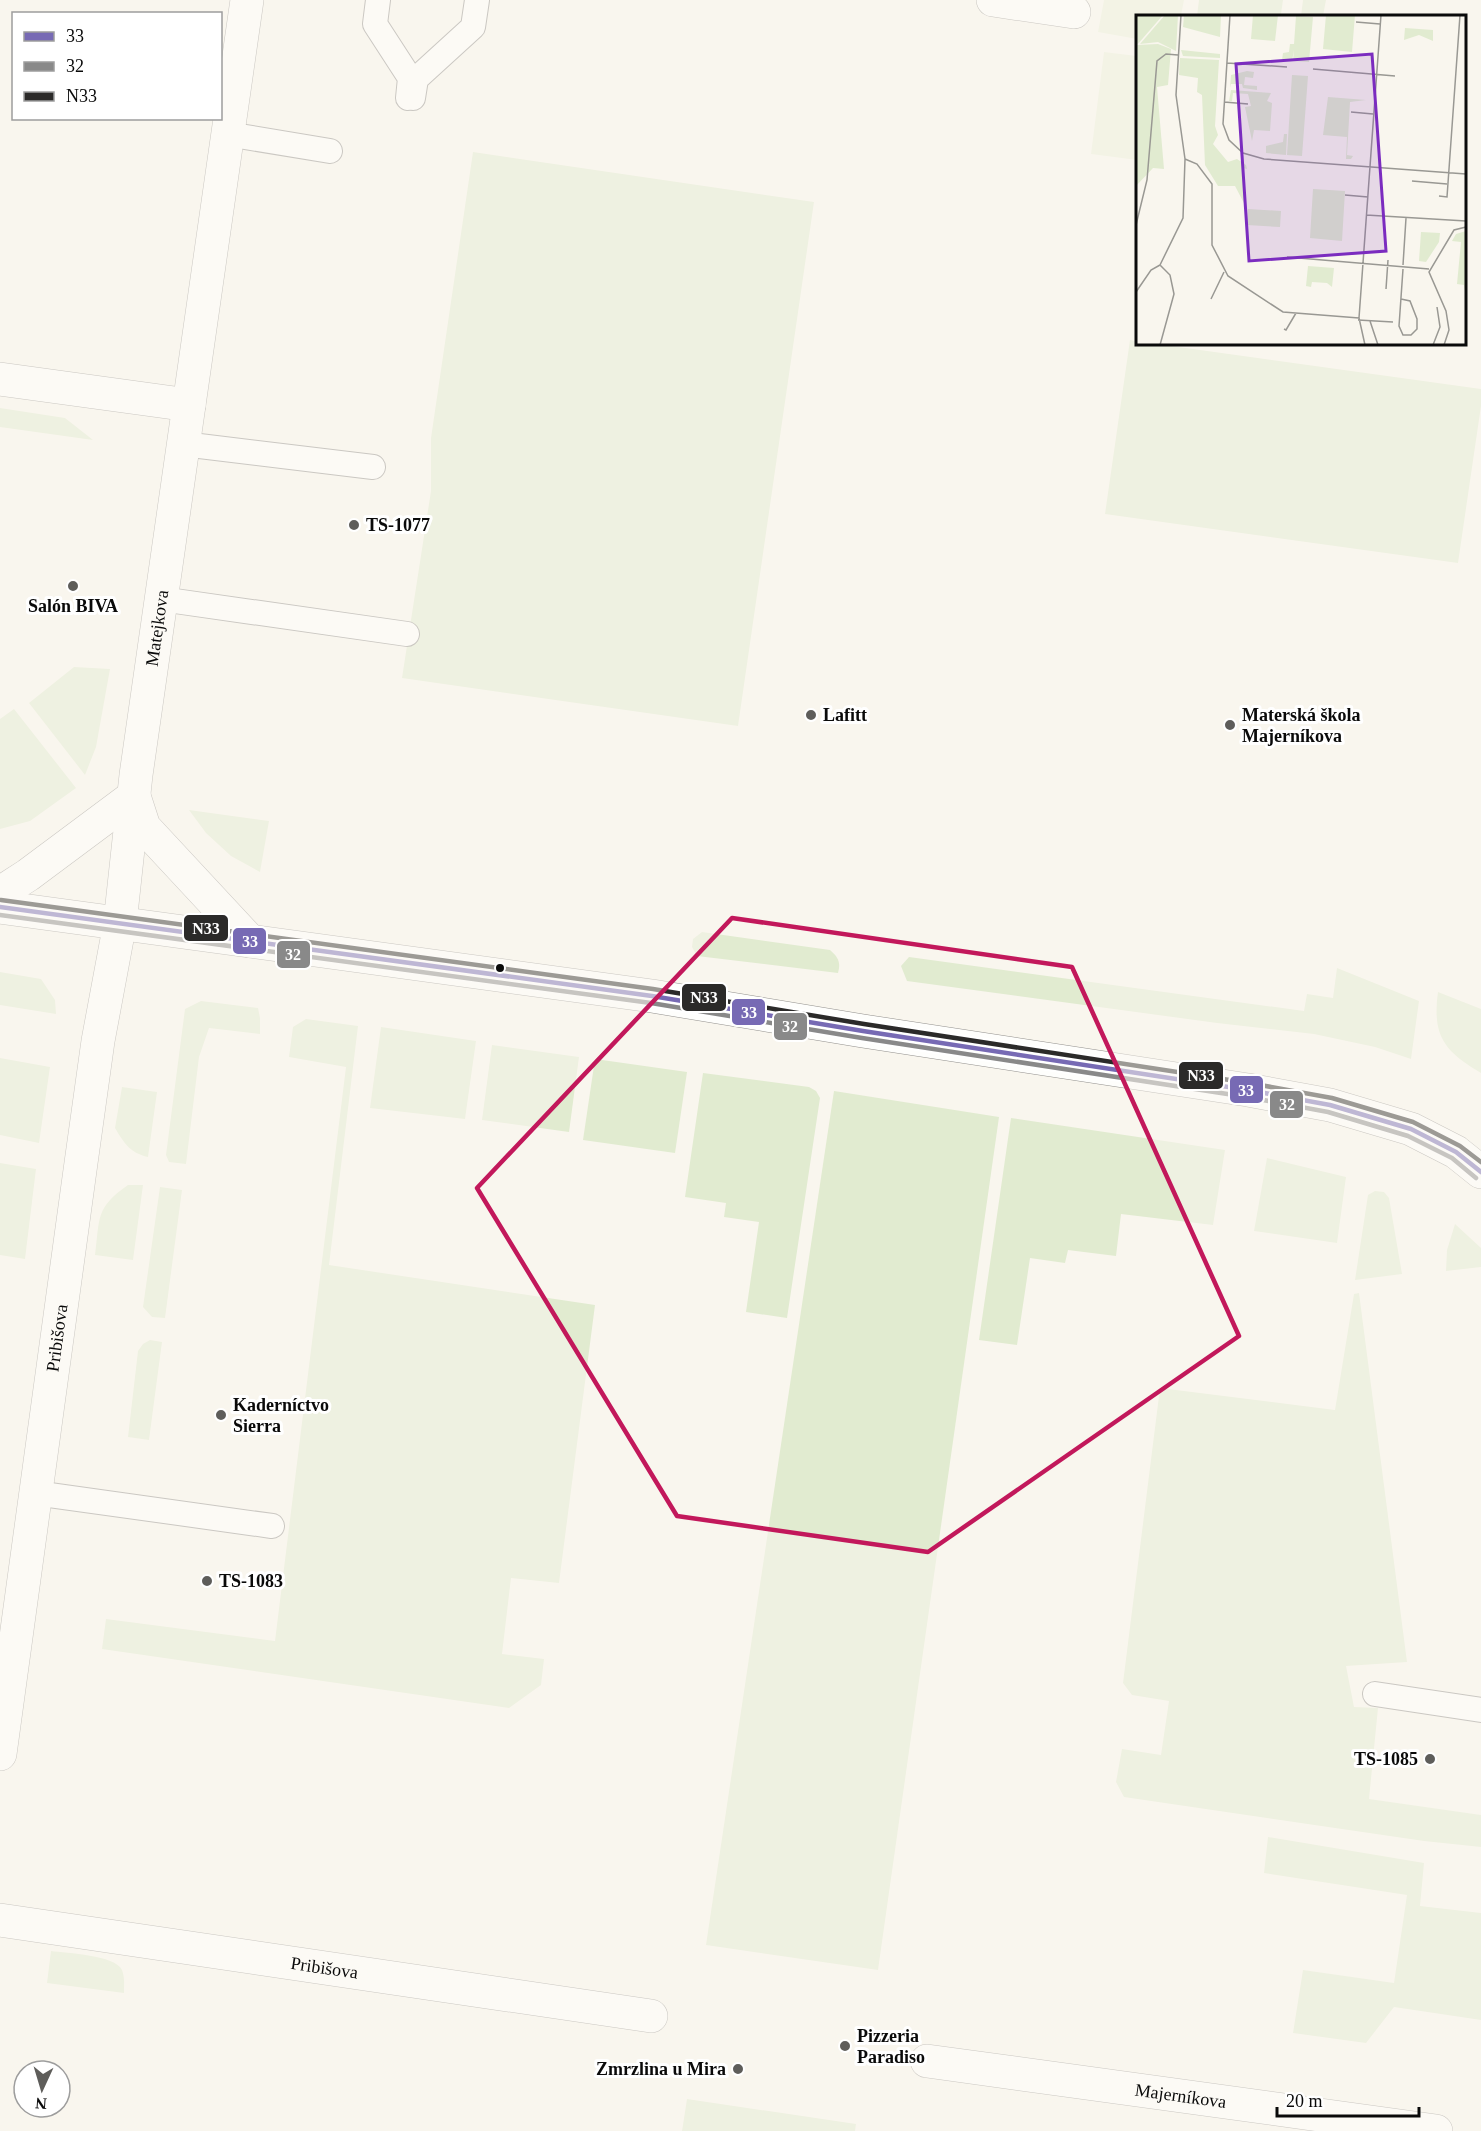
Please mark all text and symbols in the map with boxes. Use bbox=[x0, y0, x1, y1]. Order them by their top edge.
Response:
legend bbox=[12, 12, 222, 120]
inset map bbox=[1136, 15, 1466, 345]
text: 33 bbox=[66, 26, 84, 46]
text: 32 bbox=[66, 56, 84, 76]
text: N33 bbox=[66, 86, 97, 106]
place label: TS-1077 bbox=[366, 515, 430, 535]
marker: TS-1077 bbox=[347, 518, 361, 532]
marker: Salón BIVA bbox=[66, 579, 80, 593]
street label: Matejkova bbox=[142, 589, 172, 668]
place label: Salón BIVA bbox=[28, 596, 118, 616]
place label: Lafitt bbox=[823, 705, 867, 725]
place label: Materská škola Majerníkova bbox=[1242, 705, 1361, 746]
marker: Lafitt bbox=[804, 708, 818, 722]
marker: Materská škola Majerníkova bbox=[1223, 718, 1237, 732]
line badge: N33 bbox=[183, 914, 229, 942]
text: N33 bbox=[192, 920, 220, 937]
line badge: 33 bbox=[232, 927, 267, 955]
text: 33 bbox=[242, 933, 258, 950]
line badge: 32 bbox=[276, 940, 311, 969]
text: 32 bbox=[285, 946, 301, 963]
unlabelled marker bbox=[494, 962, 506, 974]
line badge: N33 bbox=[681, 983, 727, 1012]
text: N33 bbox=[690, 989, 718, 1006]
line badge: 33 bbox=[731, 998, 766, 1026]
text: 33 bbox=[741, 1004, 757, 1021]
line badge: 32 bbox=[773, 1012, 808, 1041]
text: 32 bbox=[782, 1018, 798, 1035]
line badge: N33 bbox=[1178, 1061, 1224, 1090]
text: N33 bbox=[1187, 1067, 1215, 1084]
line badge: 33 bbox=[1229, 1075, 1264, 1104]
text: 33 bbox=[1238, 1082, 1254, 1099]
line badge: 32 bbox=[1269, 1090, 1304, 1119]
text: 32 bbox=[1279, 1096, 1295, 1113]
street label: Pribišova bbox=[43, 1303, 72, 1373]
place label: Kaderníctvo Sierra bbox=[233, 1395, 329, 1436]
marker: Kaderníctvo Sierra bbox=[214, 1408, 228, 1422]
place label: TS-1083 bbox=[219, 1571, 283, 1591]
marker: TS-1083 bbox=[200, 1574, 214, 1588]
place label: TS-1085 bbox=[1354, 1749, 1418, 1769]
marker: TS-1085 bbox=[1423, 1752, 1437, 1766]
street label: Pribišova bbox=[289, 1953, 360, 1983]
place label: Pizzeria Paradiso bbox=[857, 2026, 925, 2067]
marker: Pizzeria Paradiso bbox=[838, 2039, 852, 2053]
north arrow bbox=[12, 2059, 72, 2119]
place label: Zmrzlina u Mira bbox=[596, 2059, 726, 2079]
marker: Zmrzlina u Mira bbox=[731, 2062, 745, 2076]
street label: Majerníkova bbox=[1134, 2080, 1228, 2112]
scale bar bbox=[1277, 2080, 1420, 2118]
text: 20 m bbox=[1286, 2091, 1323, 2111]
text: N bbox=[34, 2095, 47, 2112]

